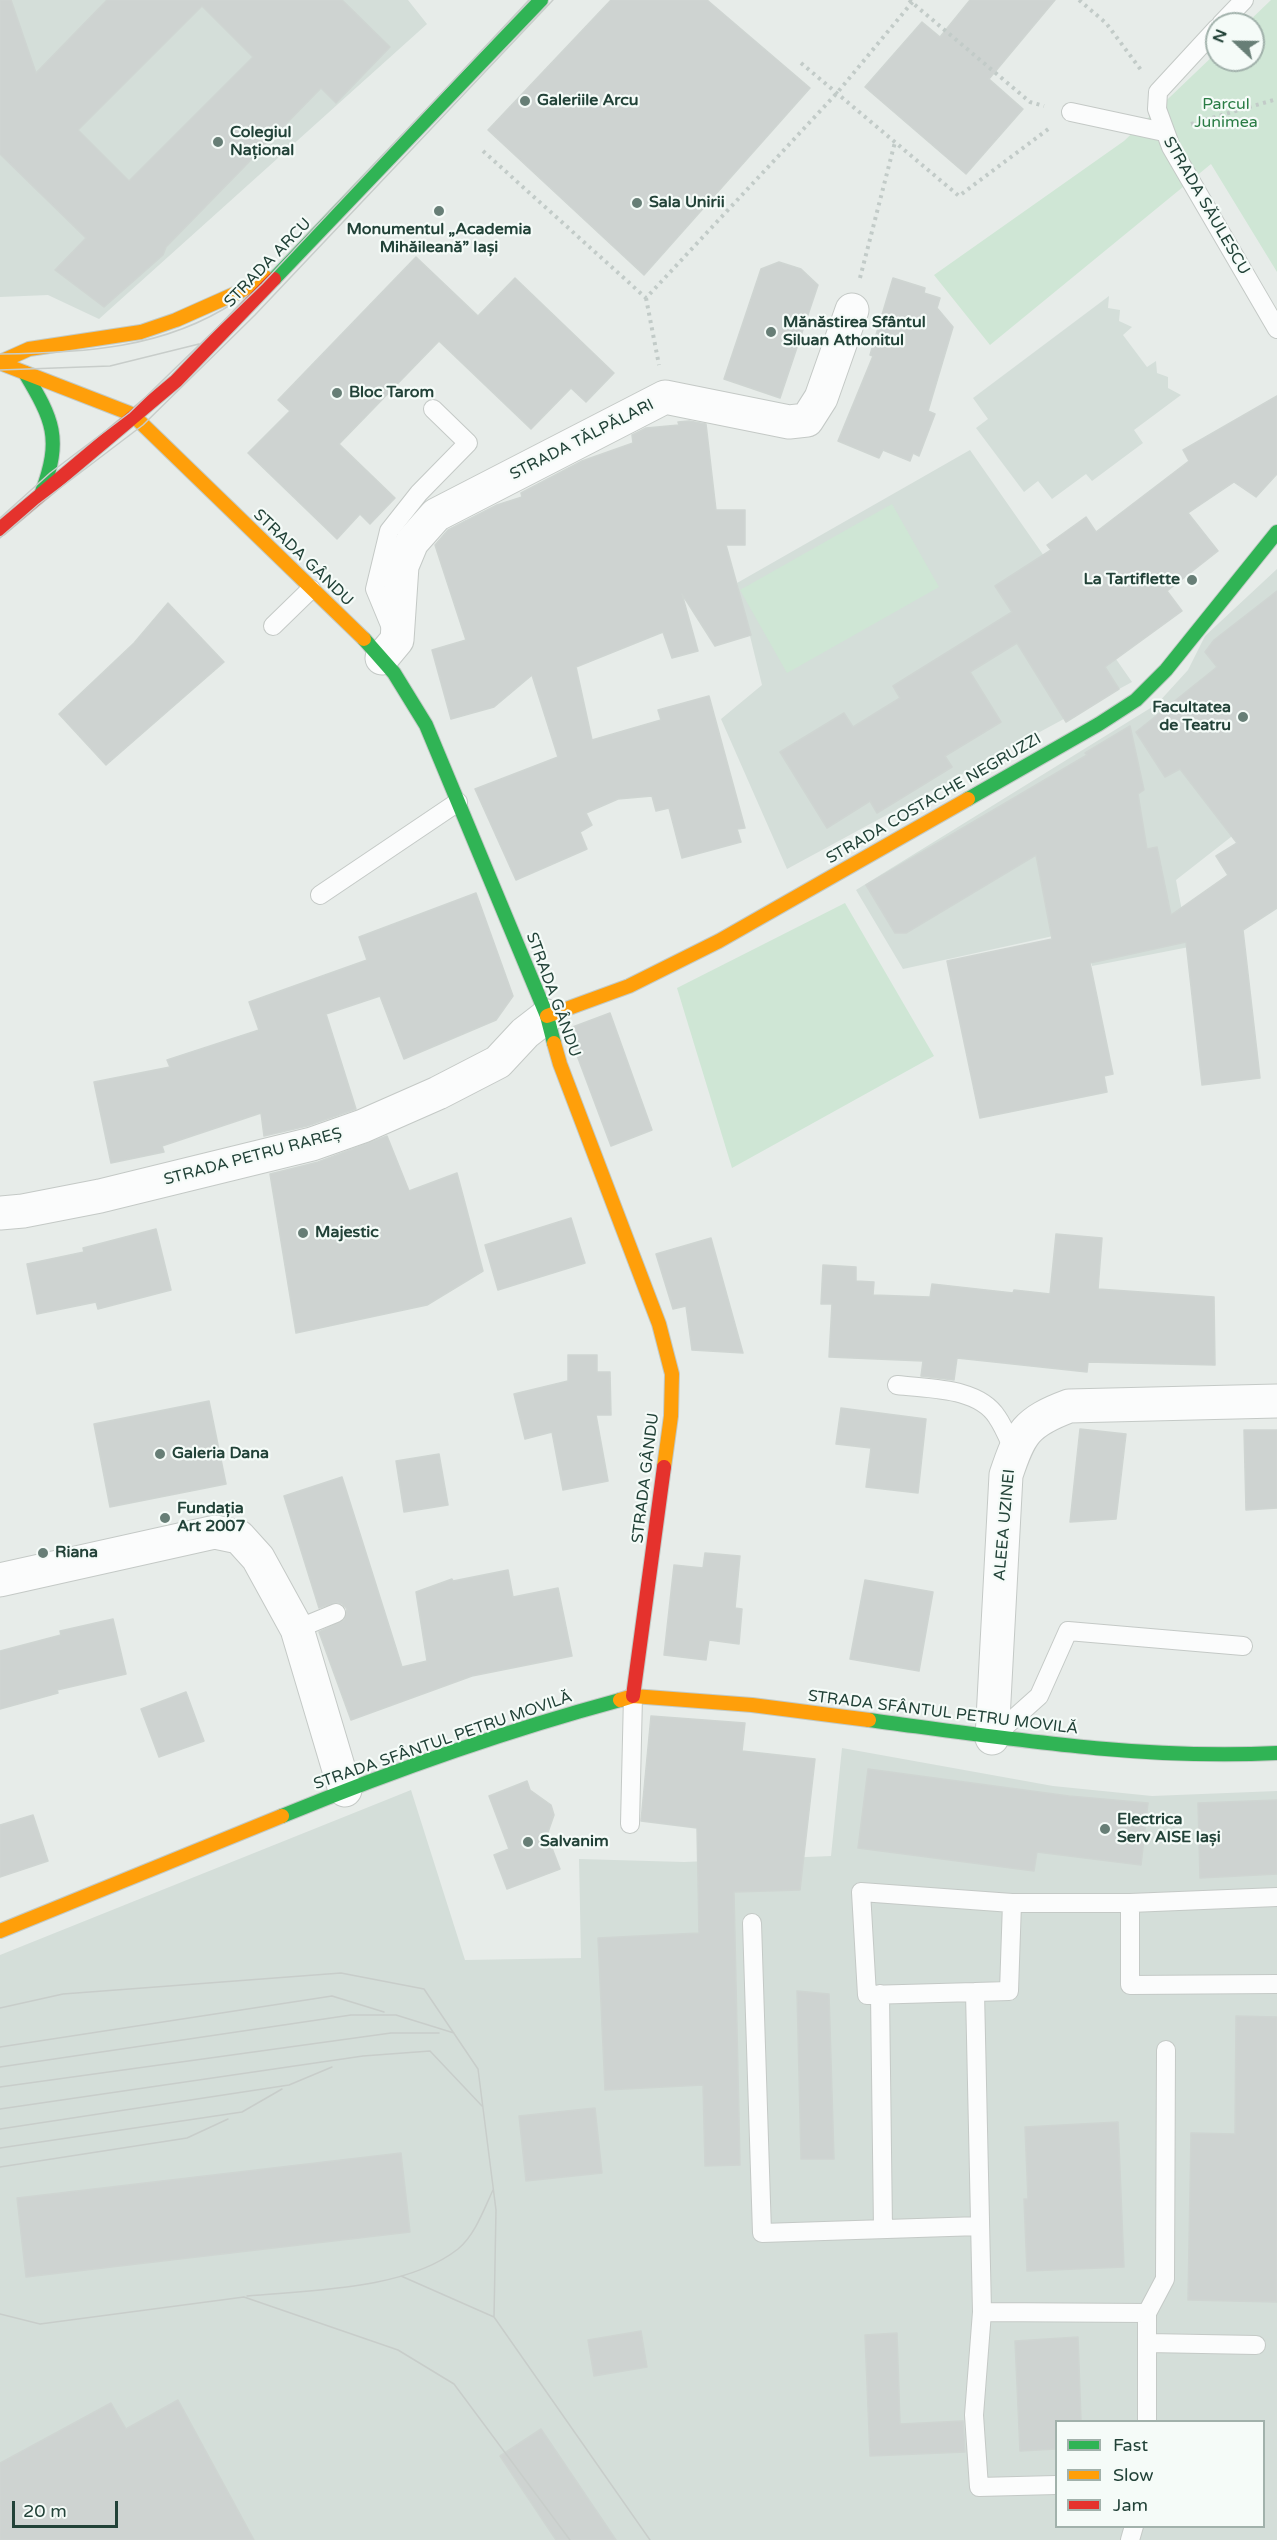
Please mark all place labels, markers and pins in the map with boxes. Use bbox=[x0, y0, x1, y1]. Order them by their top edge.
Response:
place label: Galeriile Arcu bbox=[537, 91, 638, 111]
marker: Galeriile Arcu bbox=[518, 94, 532, 108]
place label: Colegiul Național bbox=[230, 123, 294, 161]
marker: Colegiul Național bbox=[211, 135, 225, 149]
place label: Sala Unirii bbox=[649, 193, 725, 213]
marker: Sala Unirii bbox=[630, 196, 644, 210]
marker: Monumentul „Academia Mihăileană” Iași bbox=[432, 204, 446, 218]
place label: Monumentul „Academia Mihăileană” Iași bbox=[347, 220, 531, 258]
place label: Mănăstirea Sfântul Siluan Athonitul bbox=[783, 313, 926, 351]
marker: Mănăstirea Sfântul Siluan Athonitul bbox=[764, 325, 778, 339]
place label: Bloc Tarom bbox=[349, 383, 434, 403]
marker: Bloc Tarom bbox=[330, 386, 344, 400]
place label: La Tartiflette bbox=[1084, 570, 1180, 590]
marker: La Tartiflette bbox=[1185, 573, 1199, 587]
place label: Facultatea de Teatru bbox=[1152, 698, 1231, 736]
marker: Facultatea de Teatru bbox=[1236, 710, 1250, 724]
place label: Majestic bbox=[315, 1223, 379, 1243]
marker: Majestic bbox=[296, 1226, 310, 1240]
place label: Galeria Dana bbox=[172, 1444, 269, 1464]
marker: Galeria Dana bbox=[153, 1447, 167, 1461]
place label: Fundația Art 2007 bbox=[177, 1499, 245, 1537]
marker: Fundația Art 2007 bbox=[158, 1511, 172, 1525]
place label: Riana bbox=[55, 1543, 98, 1563]
marker: Riana bbox=[36, 1546, 50, 1560]
place label: Electrica Serv AISE Iași bbox=[1117, 1810, 1221, 1848]
marker: Electrica Serv AISE Iași bbox=[1098, 1822, 1112, 1836]
place label: Salvanim bbox=[540, 1832, 609, 1852]
marker: Salvanim bbox=[521, 1835, 535, 1849]

